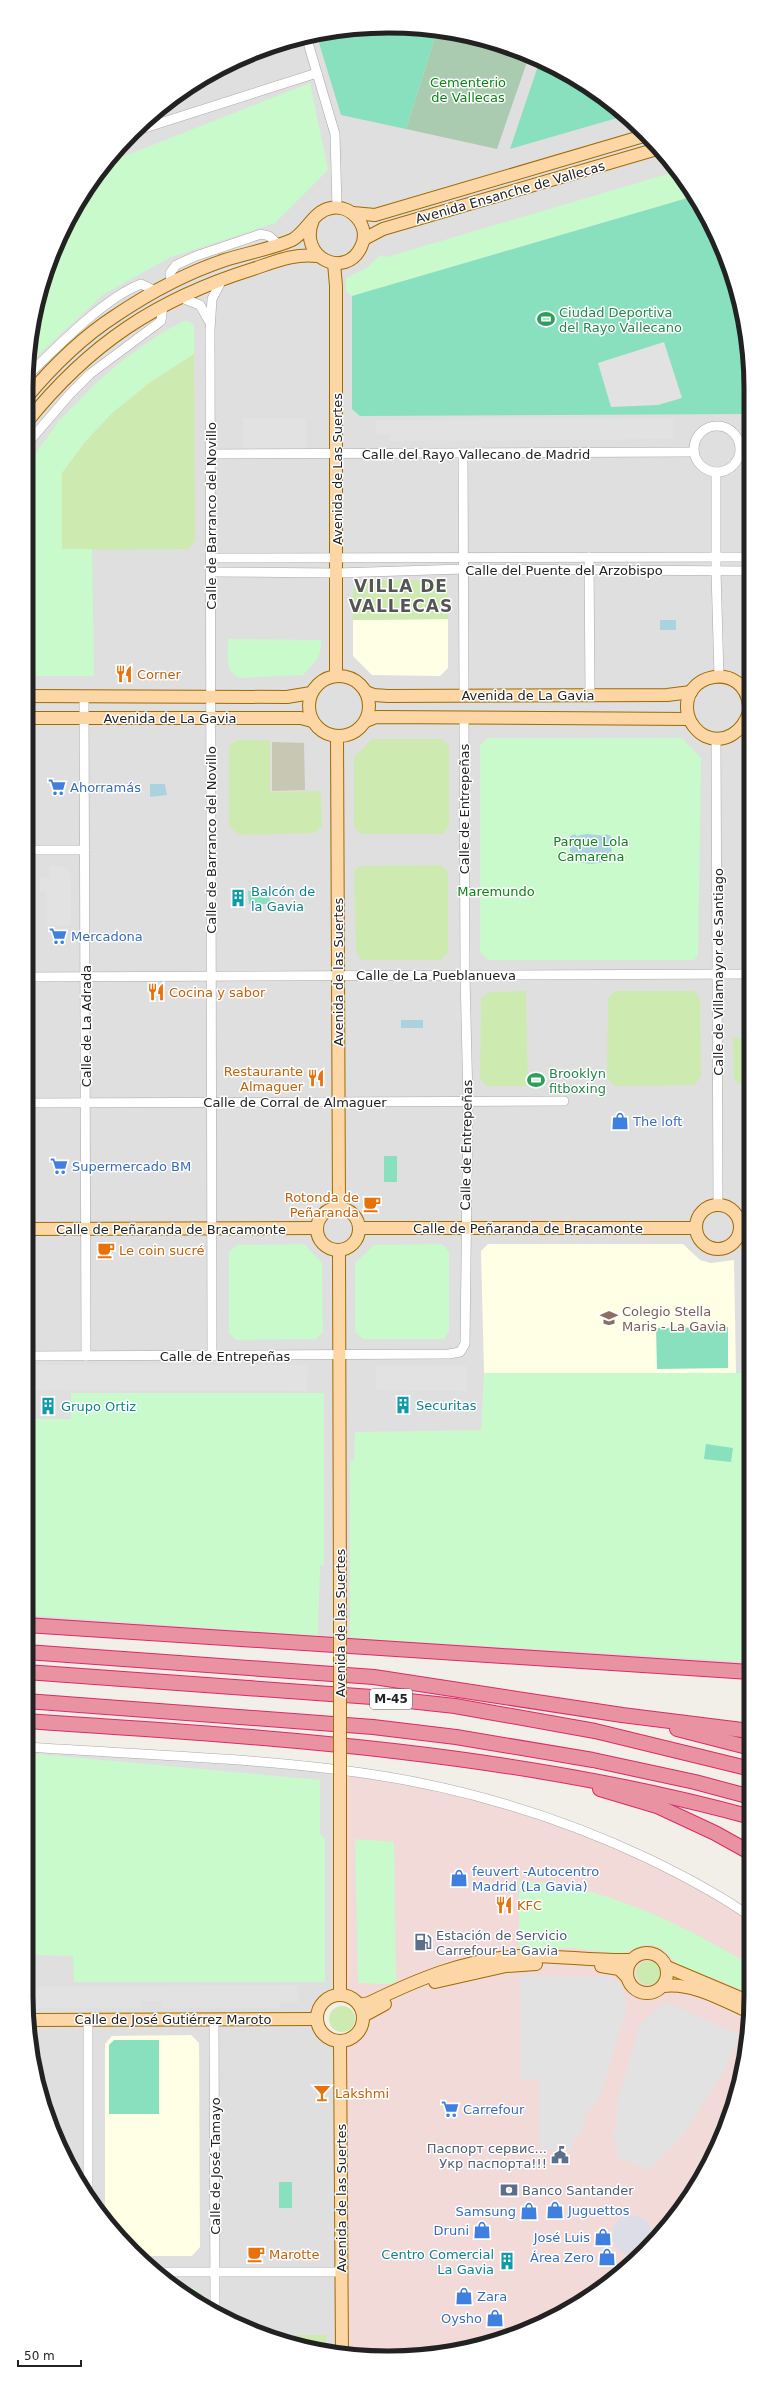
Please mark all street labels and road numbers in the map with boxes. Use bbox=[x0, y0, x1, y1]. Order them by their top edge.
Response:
street label: Avenida Ensanche de Vallecas bbox=[414, 158, 607, 227]
street label: Avenida de Las Suertes bbox=[330, 393, 345, 545]
street label: Calle de Barranco del Novillo bbox=[204, 422, 219, 610]
street label: Calle del Rayo Vallecano de Madrid bbox=[362, 447, 590, 462]
street label: Calle del Puente del Arzobispo bbox=[465, 563, 663, 578]
street label: Avenida de La Gavia bbox=[461, 688, 595, 703]
street label: Avenida de La Gavia bbox=[103, 711, 237, 726]
street label: Calle de Entrepeñas bbox=[457, 743, 472, 874]
street label: Calle de Barranco del Novillo bbox=[204, 746, 219, 934]
street label: Calle de Villamayor de Santiago bbox=[711, 868, 726, 1076]
street label: Avenida de las Suertes bbox=[331, 897, 346, 1046]
street label: Calle de La Adrada bbox=[79, 965, 94, 1087]
street label: Calle de La Pueblanueva bbox=[356, 968, 516, 983]
street label: Calle de Entrepeñas bbox=[458, 1079, 475, 1210]
street label: Calle de Corral de Almaguer bbox=[203, 1095, 387, 1110]
street label: Calle de Peñaranda de Bracamonte bbox=[413, 1221, 643, 1236]
street label: Calle de Peñaranda de Bracamonte bbox=[56, 1222, 286, 1237]
street label: Calle de Entrepeñas bbox=[160, 1349, 291, 1364]
street label: Avenida de las Suertes bbox=[333, 1548, 348, 1697]
road number: M-45 bbox=[370, 1689, 412, 1709]
street label: Calle de José Gutiérrez Maroto bbox=[75, 2012, 271, 2027]
street label: Calle de José Tamayo bbox=[208, 2097, 223, 2235]
street label: Avenida de las Suertes bbox=[334, 2123, 349, 2272]

